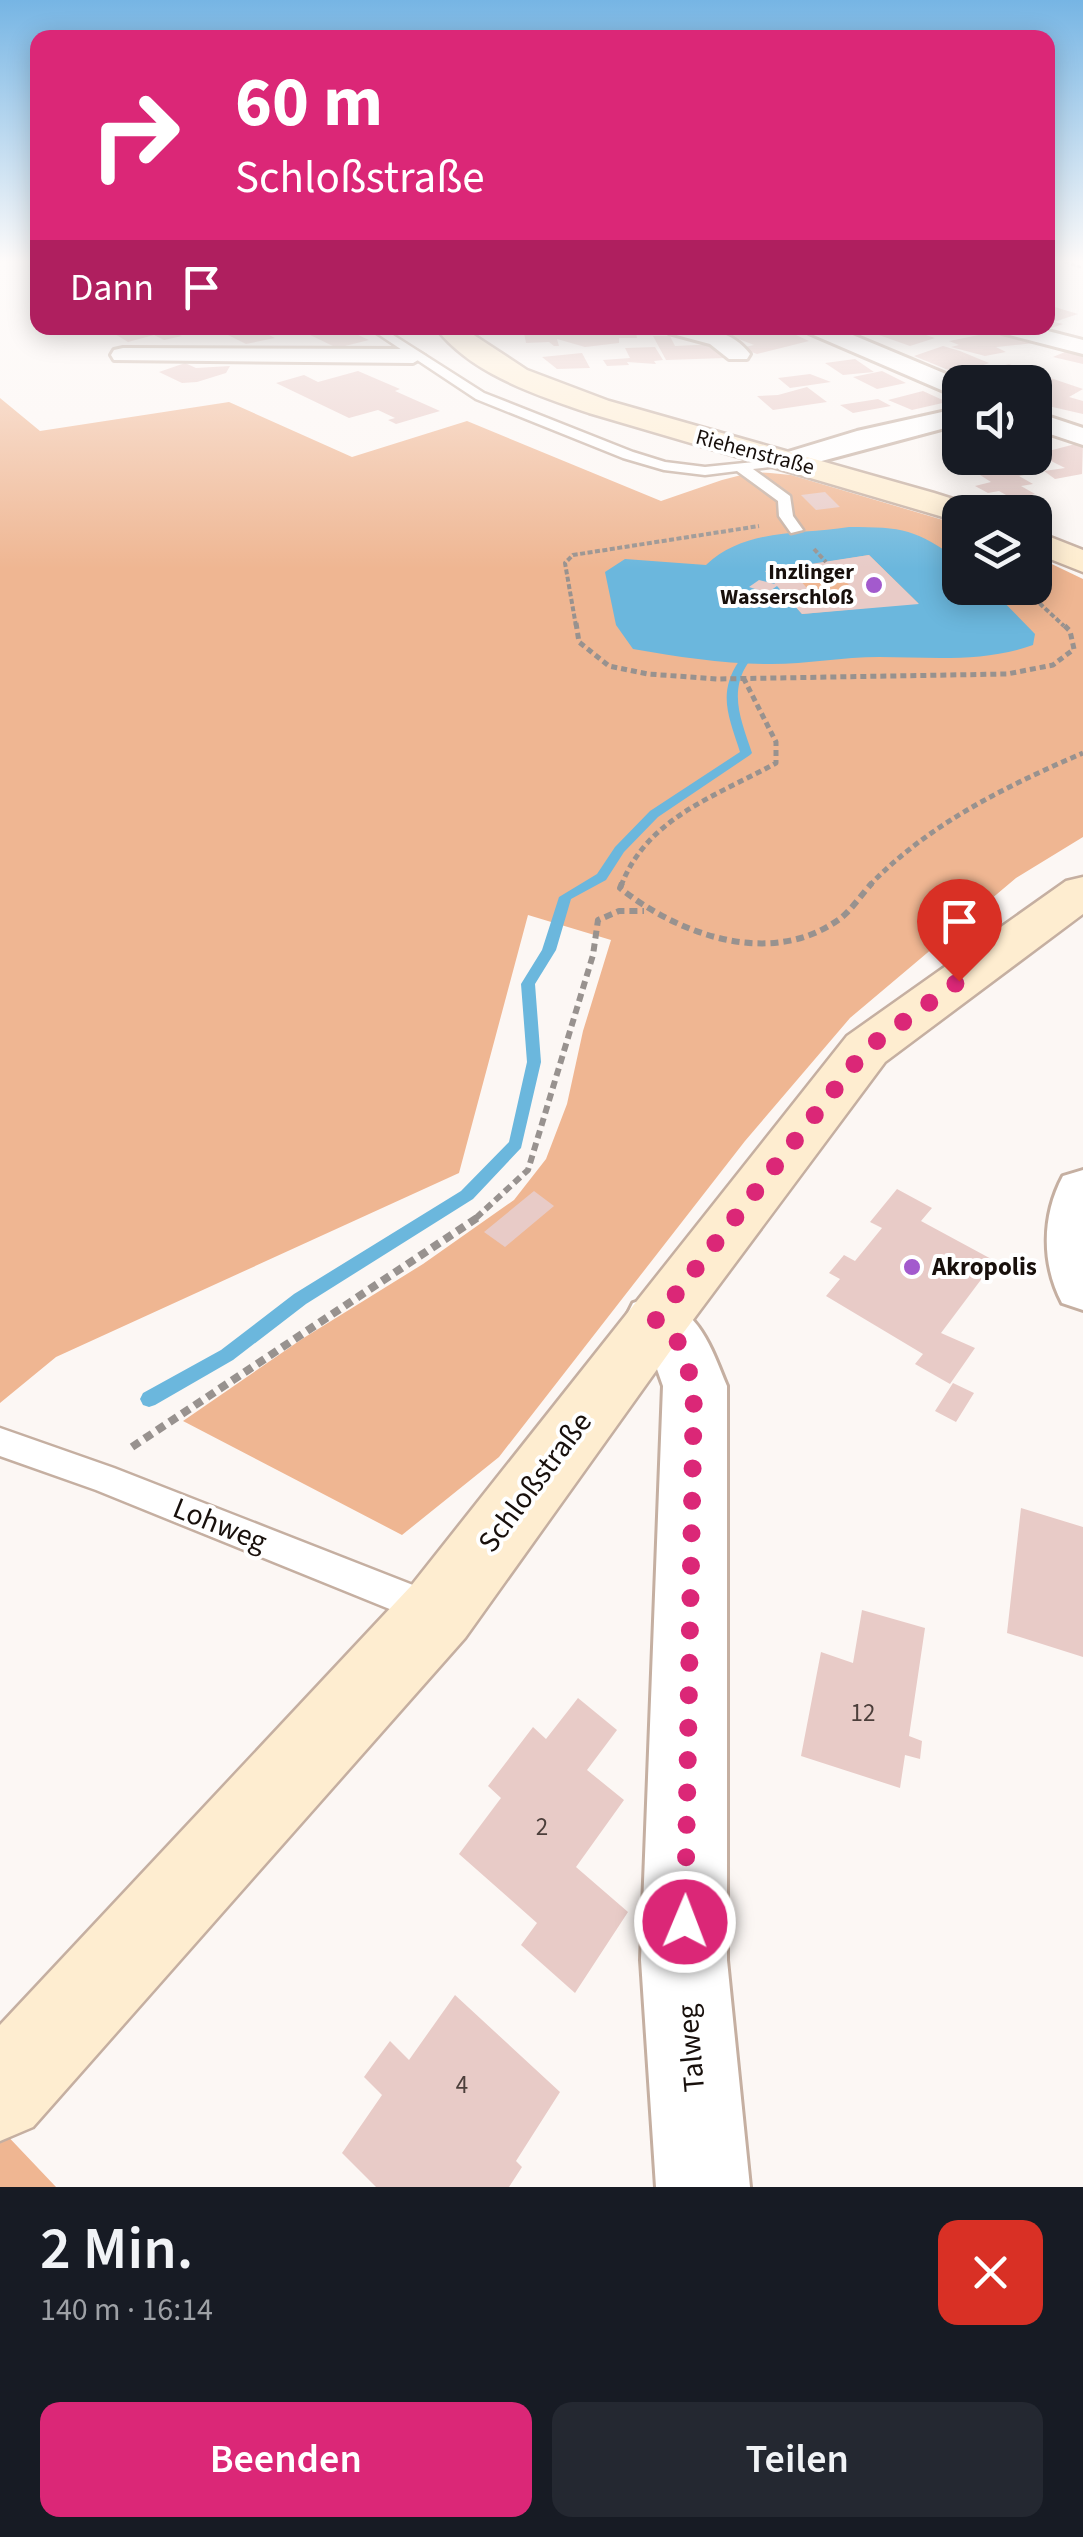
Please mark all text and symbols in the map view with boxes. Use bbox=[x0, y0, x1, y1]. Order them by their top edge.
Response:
text: 60 m bbox=[235, 53, 383, 153]
icon: right bbox=[70, 70, 200, 200]
text: Schloßstraße bbox=[235, 146, 484, 210]
icon: arrive bbox=[174, 260, 229, 315]
text: Dann bbox=[70, 261, 154, 315]
map controls bbox=[942, 365, 1052, 605]
button: sound bbox=[942, 365, 1052, 475]
street label: Riehenstraße bbox=[692, 421, 818, 483]
button: layers bbox=[942, 495, 1052, 605]
place label: Inzlinger Wasserschloß bbox=[720, 556, 854, 613]
marker: Inzlinger Wasserschloß bbox=[863, 574, 885, 596]
pin bbox=[917, 879, 1002, 982]
icon: arrive bbox=[932, 894, 987, 949]
place label: Akropolis bbox=[931, 1249, 1037, 1285]
marker: Akropolis bbox=[901, 1256, 923, 1278]
street label: Schloßstraße bbox=[468, 1403, 602, 1561]
street label: Lohweg bbox=[167, 1487, 273, 1563]
house number: 12 bbox=[851, 1695, 875, 1731]
house number: 2 bbox=[536, 1809, 548, 1845]
position arrow bbox=[633, 1870, 737, 1974]
street label: Talweg bbox=[666, 2002, 716, 2094]
house number: 4 bbox=[456, 2067, 468, 2103]
text: 2 Min. bbox=[40, 2207, 193, 2292]
button: close bbox=[938, 2220, 1043, 2325]
text: 140 m · 16:14 bbox=[40, 2287, 213, 2333]
button: Beenden bbox=[40, 2402, 532, 2517]
button: Teilen bbox=[552, 2402, 1043, 2517]

